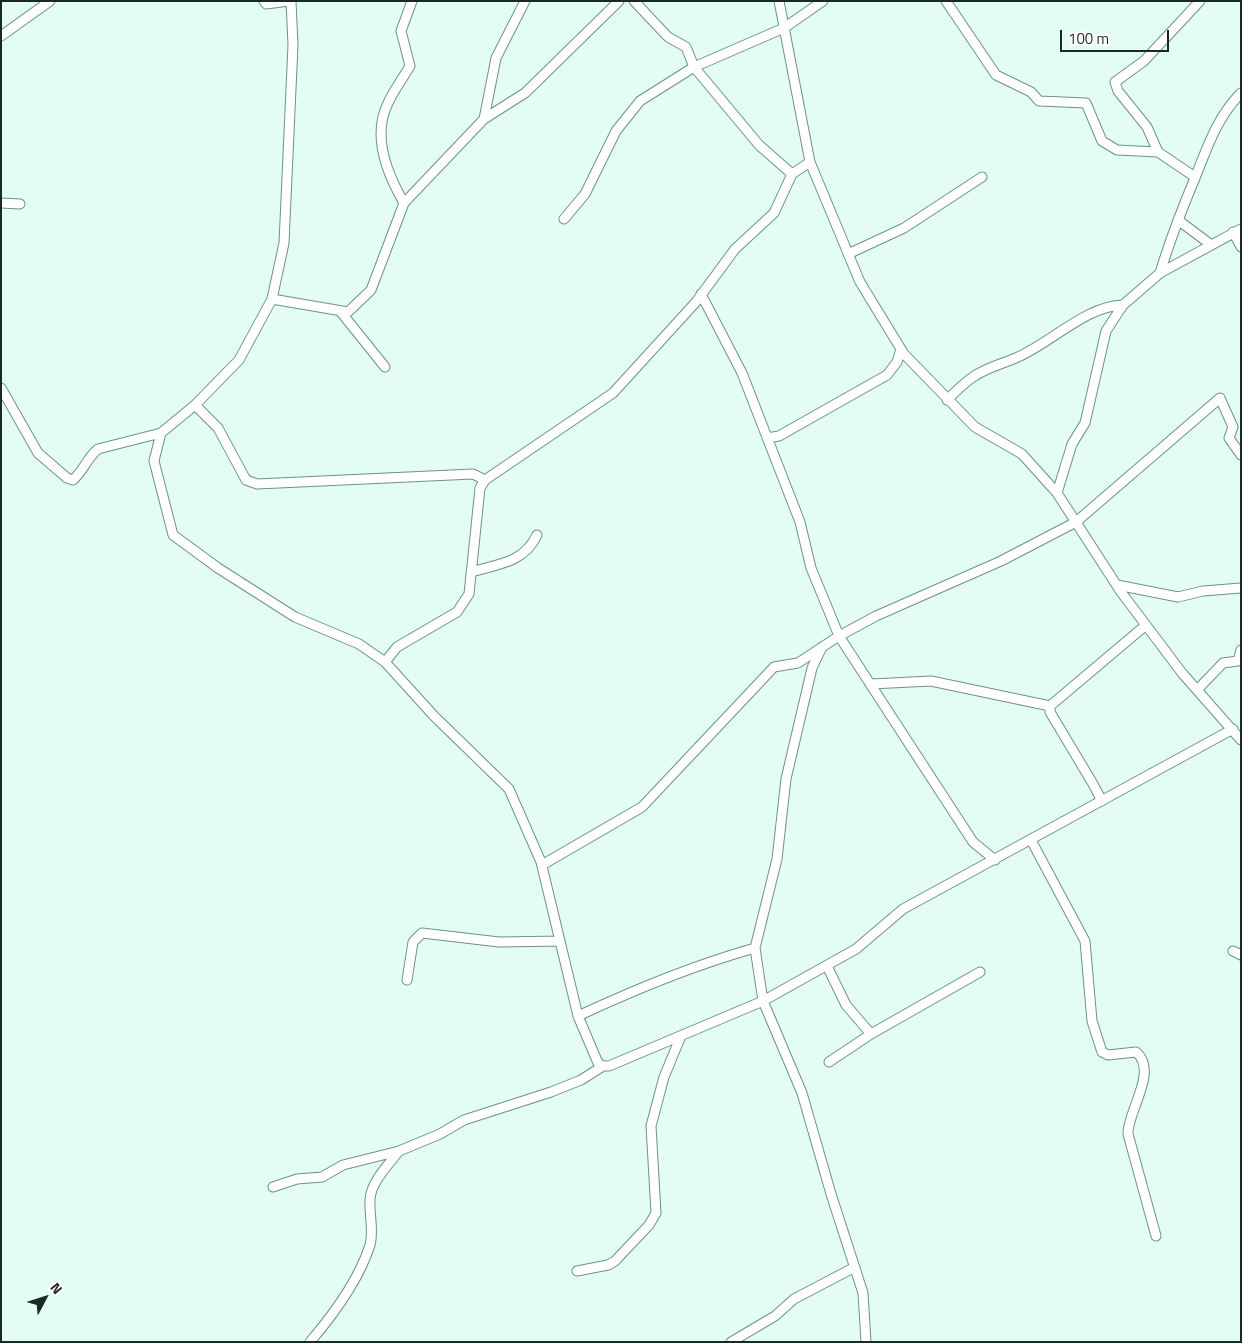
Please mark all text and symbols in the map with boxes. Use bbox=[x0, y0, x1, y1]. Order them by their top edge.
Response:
scale bar bbox=[1062, 20, 1171, 52]
text: 100 m bbox=[1068, 27, 1109, 50]
north arrow bbox=[20, 1273, 70, 1323]
text: N bbox=[46, 1278, 68, 1298]

